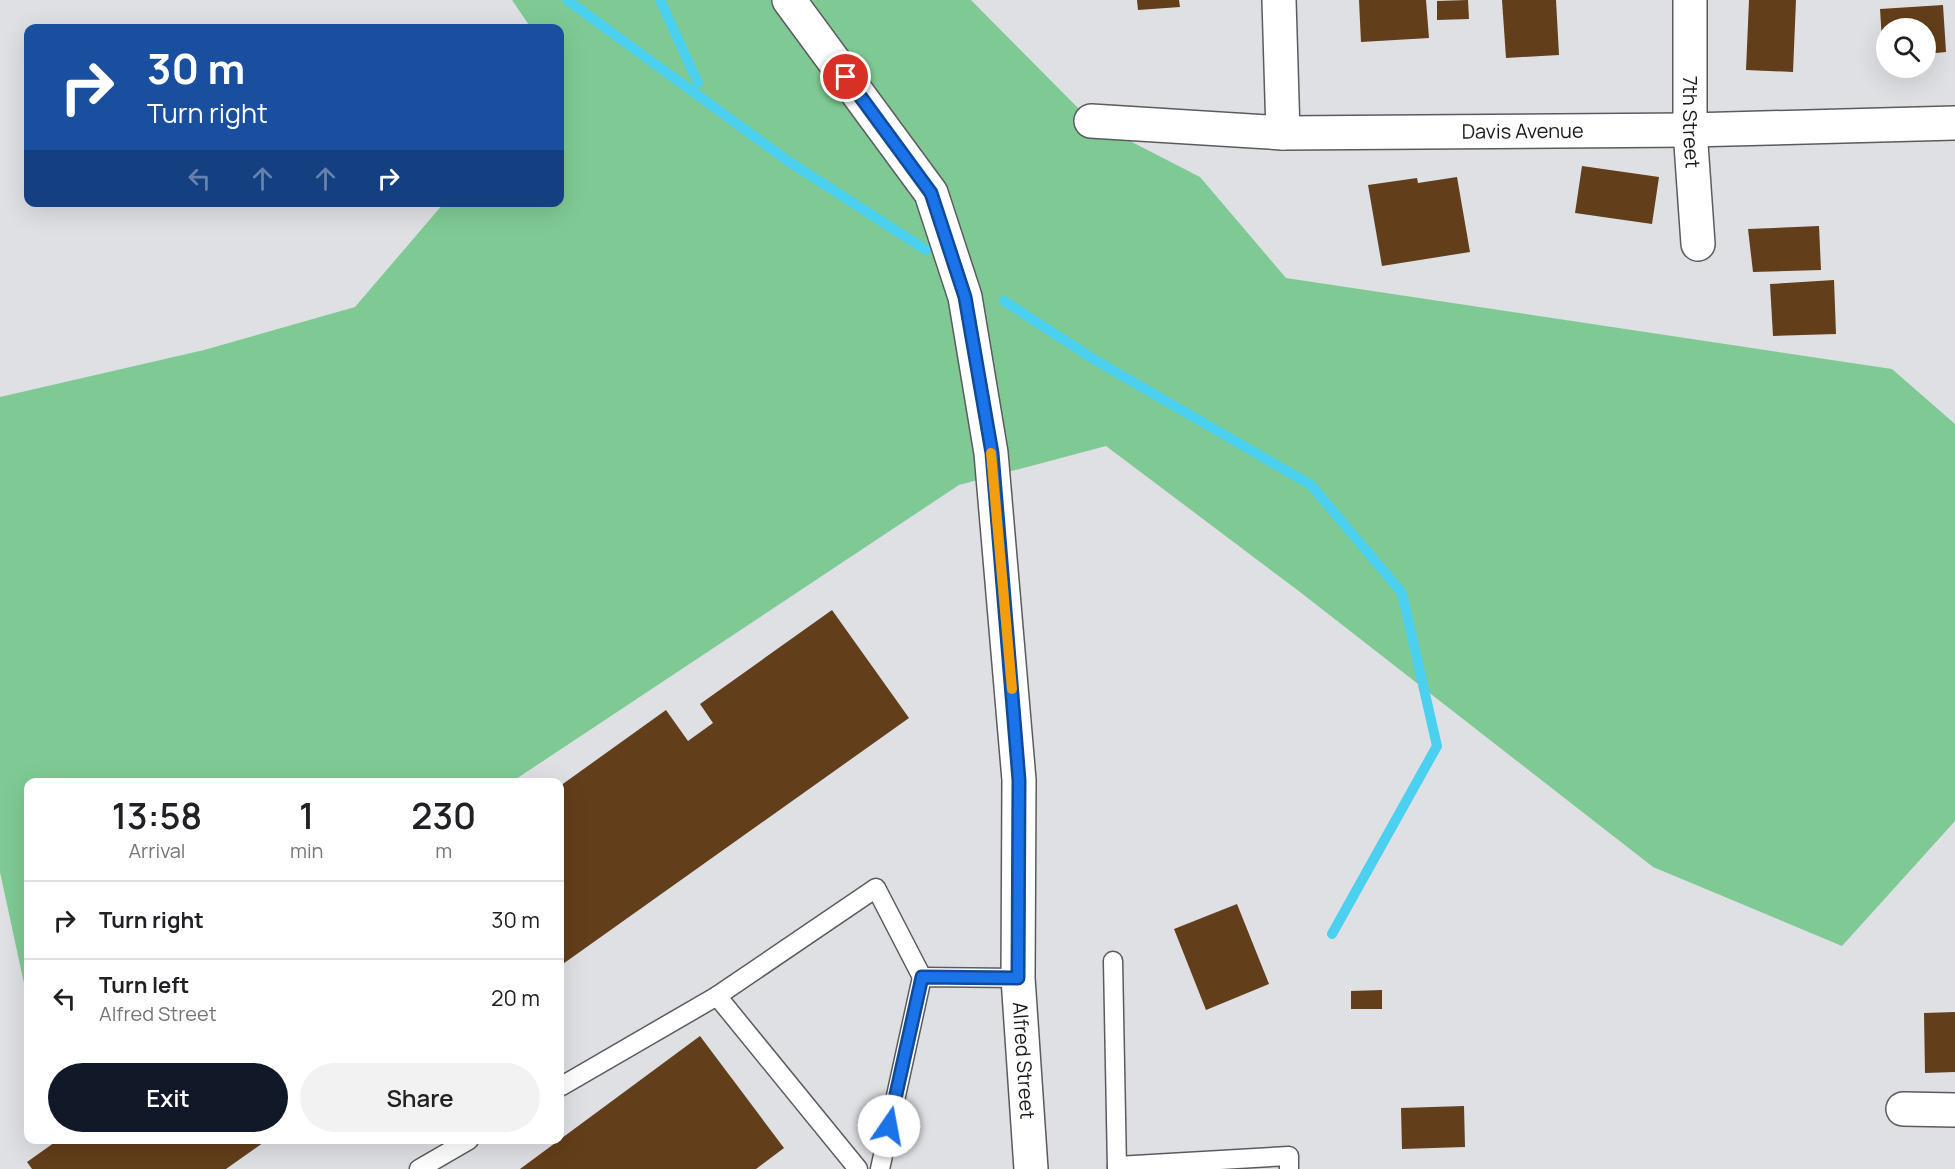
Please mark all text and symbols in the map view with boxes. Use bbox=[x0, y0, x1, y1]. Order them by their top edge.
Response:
map controls bbox=[1876, 18, 1936, 78]
button: search bbox=[1876, 18, 1936, 78]
text: 30 m bbox=[147, 39, 245, 97]
icon: right bbox=[48, 48, 126, 126]
pin bbox=[820, 51, 871, 102]
icon: arrive bbox=[829, 60, 862, 93]
street label: 7th Street bbox=[1677, 76, 1707, 169]
text: Turn right bbox=[147, 94, 268, 131]
street label: Davis Avenue bbox=[1462, 117, 1584, 145]
icon: left bbox=[183, 162, 216, 195]
icon: ahead bbox=[246, 162, 279, 195]
icon: ahead bbox=[309, 162, 342, 195]
icon: right bbox=[372, 162, 405, 195]
text: 13:58 bbox=[112, 791, 202, 840]
text: 1 bbox=[299, 791, 314, 840]
text: 230 bbox=[411, 791, 476, 840]
text: Arrival bbox=[128, 837, 186, 864]
text: min bbox=[290, 837, 323, 864]
text: m bbox=[435, 837, 452, 864]
icon: right bbox=[48, 904, 81, 937]
text: Turn right bbox=[99, 905, 204, 935]
text: 30 m bbox=[491, 905, 540, 935]
text: Turn left bbox=[99, 970, 189, 1000]
icon: left bbox=[48, 982, 81, 1015]
text: 20 m bbox=[491, 983, 540, 1013]
text: Alfred Street bbox=[99, 1000, 217, 1027]
street label: Alfred Street bbox=[1007, 1001, 1042, 1120]
button: Exit bbox=[48, 1063, 288, 1132]
button: Share bbox=[300, 1063, 540, 1132]
position arrow bbox=[857, 1094, 921, 1158]

